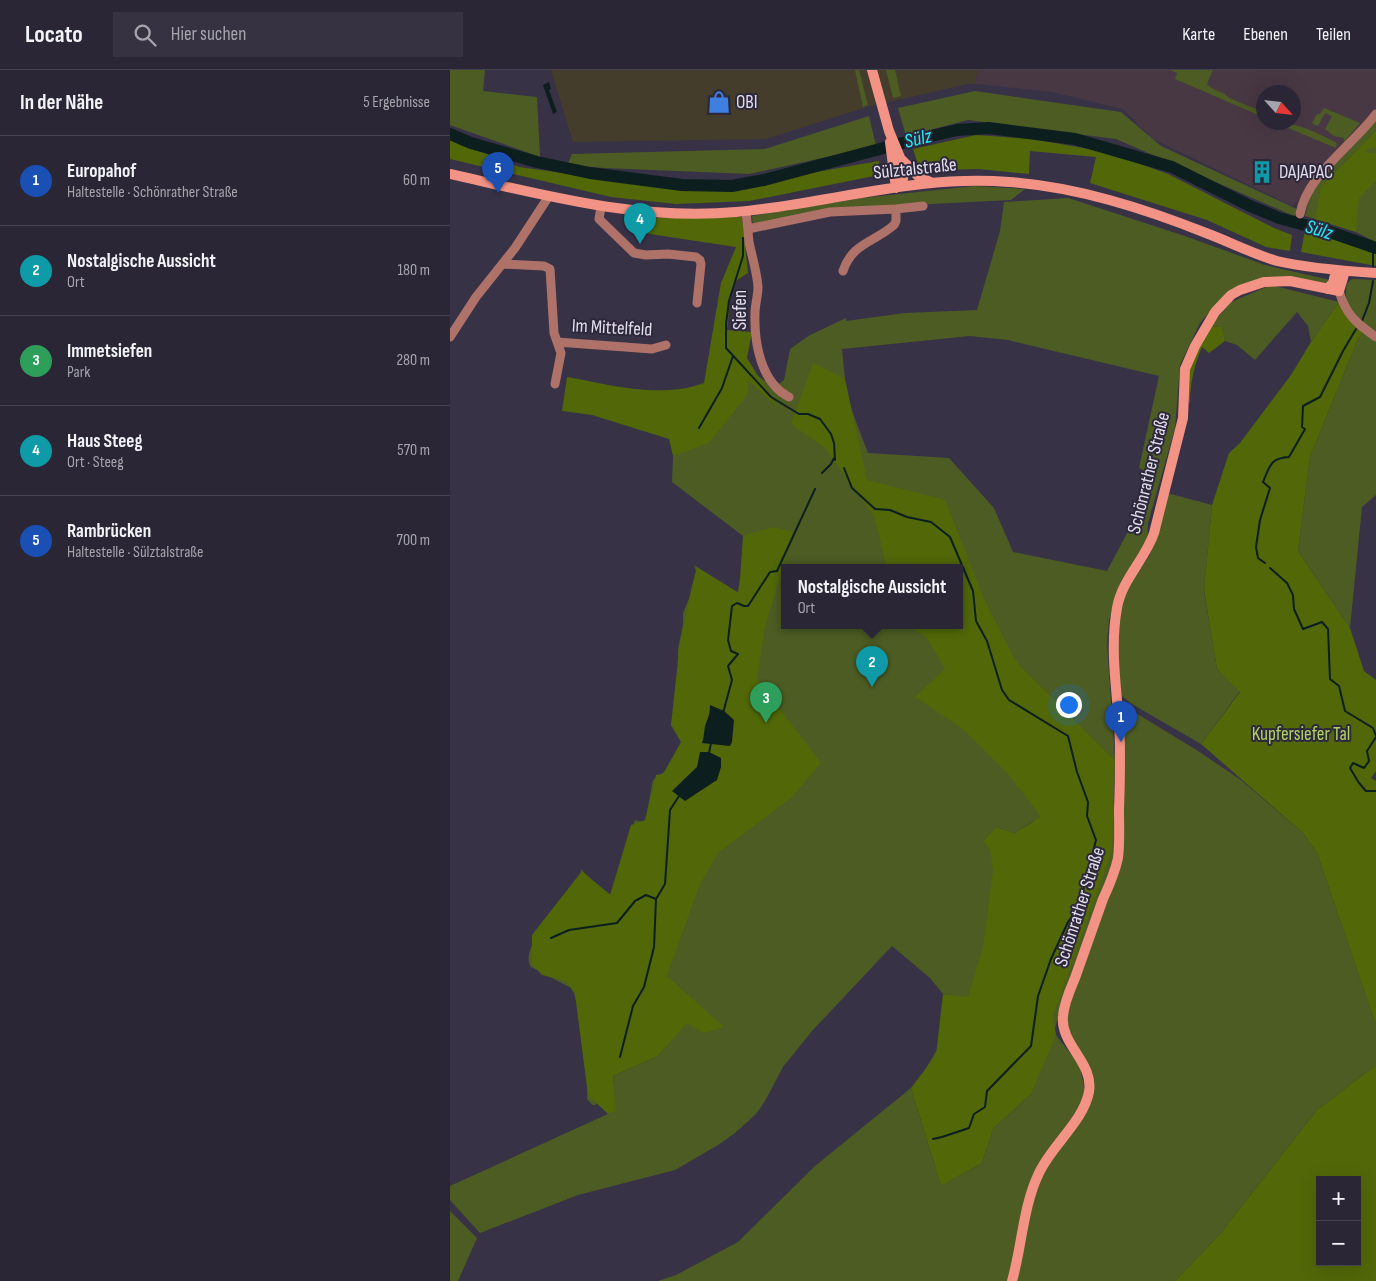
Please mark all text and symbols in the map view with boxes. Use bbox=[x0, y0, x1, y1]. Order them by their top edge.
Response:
search box bbox=[113, 12, 463, 57]
text: Locato bbox=[25, 20, 83, 49]
icon: search bbox=[131, 21, 159, 49]
text: Hier suchen bbox=[171, 23, 246, 46]
text: Karte bbox=[1182, 24, 1215, 45]
text: Ebenen bbox=[1243, 24, 1288, 45]
text: Teilen bbox=[1316, 24, 1351, 45]
north arrow bbox=[1256, 85, 1301, 130]
shop icon: OBI bbox=[706, 89, 732, 115]
text: In der Nähe bbox=[20, 90, 103, 115]
place label: OBI bbox=[736, 91, 758, 114]
text: 5 Ergebnisse bbox=[363, 93, 430, 112]
water label: Sülz bbox=[902, 124, 935, 154]
pin: 5 bbox=[482, 152, 514, 193]
street label: Sülztalstraße bbox=[872, 153, 958, 185]
building icon: DAJAPAC bbox=[1249, 159, 1275, 185]
text: Europahof bbox=[67, 160, 136, 183]
place label: DAJAPAC bbox=[1279, 161, 1333, 184]
text: 1 bbox=[33, 171, 39, 190]
text: 60 m bbox=[403, 171, 430, 190]
text: Haltestelle · Schönrather Straße bbox=[67, 183, 238, 202]
pin: 4 bbox=[624, 203, 656, 244]
water label: Sülz bbox=[1302, 215, 1336, 246]
text: Nostalgische Aussicht bbox=[67, 250, 216, 273]
text: 2 bbox=[32, 261, 40, 280]
text: 180 m bbox=[397, 261, 430, 280]
text: Ort bbox=[67, 273, 85, 292]
street label: Siefen bbox=[729, 290, 752, 330]
street label: Im Mittelfeld bbox=[571, 314, 653, 342]
text: Immetsiefen bbox=[67, 340, 152, 363]
text: 3 bbox=[32, 351, 40, 370]
text: 280 m bbox=[396, 351, 430, 370]
text: Park bbox=[67, 363, 90, 382]
street label: Schönrather Straße bbox=[1123, 410, 1175, 536]
text: Haus Steeg bbox=[67, 430, 142, 453]
text: 4 bbox=[32, 441, 40, 460]
text: 570 m bbox=[397, 441, 430, 460]
text: Ort · Steeg bbox=[67, 453, 124, 472]
text: Rambrücken bbox=[67, 520, 151, 543]
text: 5 bbox=[32, 531, 40, 550]
text: 700 m bbox=[397, 531, 430, 550]
text: Haltestelle · Sülztalstraße bbox=[67, 543, 204, 562]
popup bbox=[781, 564, 963, 629]
text: Nostalgische Aussicht bbox=[798, 576, 946, 599]
text: Ort bbox=[798, 599, 815, 618]
pin: 2 bbox=[856, 646, 888, 687]
pin: 3 bbox=[750, 682, 782, 723]
your location bbox=[1056, 692, 1082, 718]
pin: 1 bbox=[1105, 701, 1137, 742]
park label: Kupfersiefer Tal bbox=[1252, 723, 1350, 746]
street label: Schönrather Straße bbox=[1050, 844, 1110, 970]
map controls bbox=[1316, 1176, 1361, 1266]
button: + bbox=[1316, 1176, 1361, 1221]
button: − bbox=[1316, 1221, 1361, 1266]

